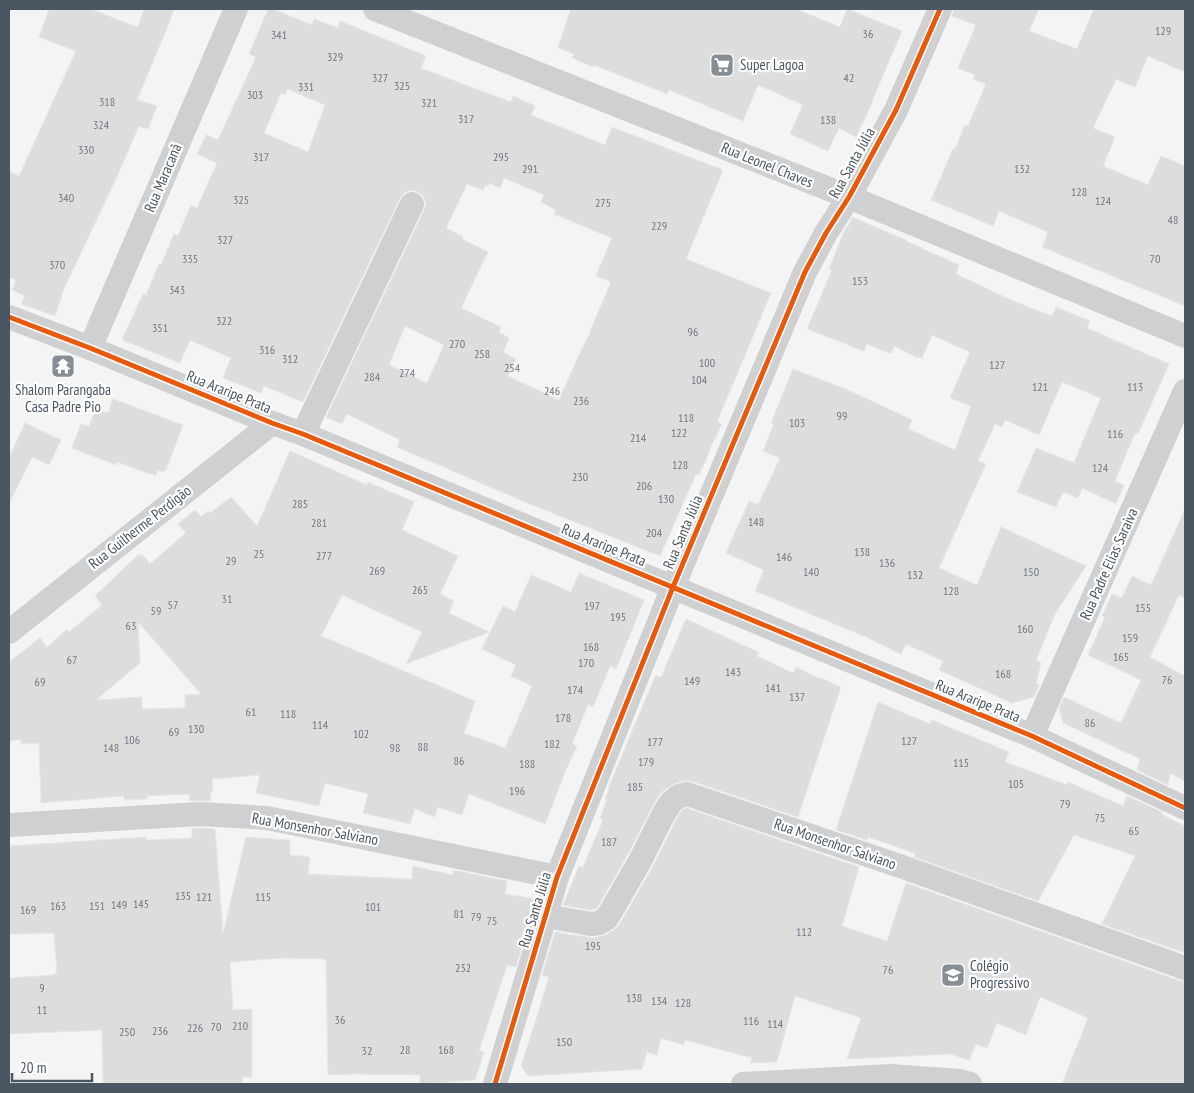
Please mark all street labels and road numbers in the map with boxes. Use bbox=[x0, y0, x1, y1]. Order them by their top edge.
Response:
street label: Rua Santa Júlia bbox=[824, 124, 879, 202]
street label: Rua Leonel Chaves bbox=[719, 138, 816, 192]
street label: Rua Maracanã bbox=[140, 141, 185, 215]
street label: Rua Araripe Prata bbox=[184, 366, 274, 417]
street label: Rua Guilherme Perdigão bbox=[85, 481, 195, 573]
street label: Rua Santa Júlia bbox=[659, 492, 707, 571]
street label: Rua Padre Elias Saraiva bbox=[1075, 505, 1142, 623]
street label: Rua Araripe Prata bbox=[559, 519, 649, 570]
street label: Rua Araripe Prata bbox=[933, 675, 1023, 726]
street label: Rua Monsenhor Salviano bbox=[251, 808, 380, 849]
street label: Rua Monsenhor Salviano bbox=[772, 814, 899, 873]
street label: Rua Santa Júlia bbox=[514, 870, 555, 950]

